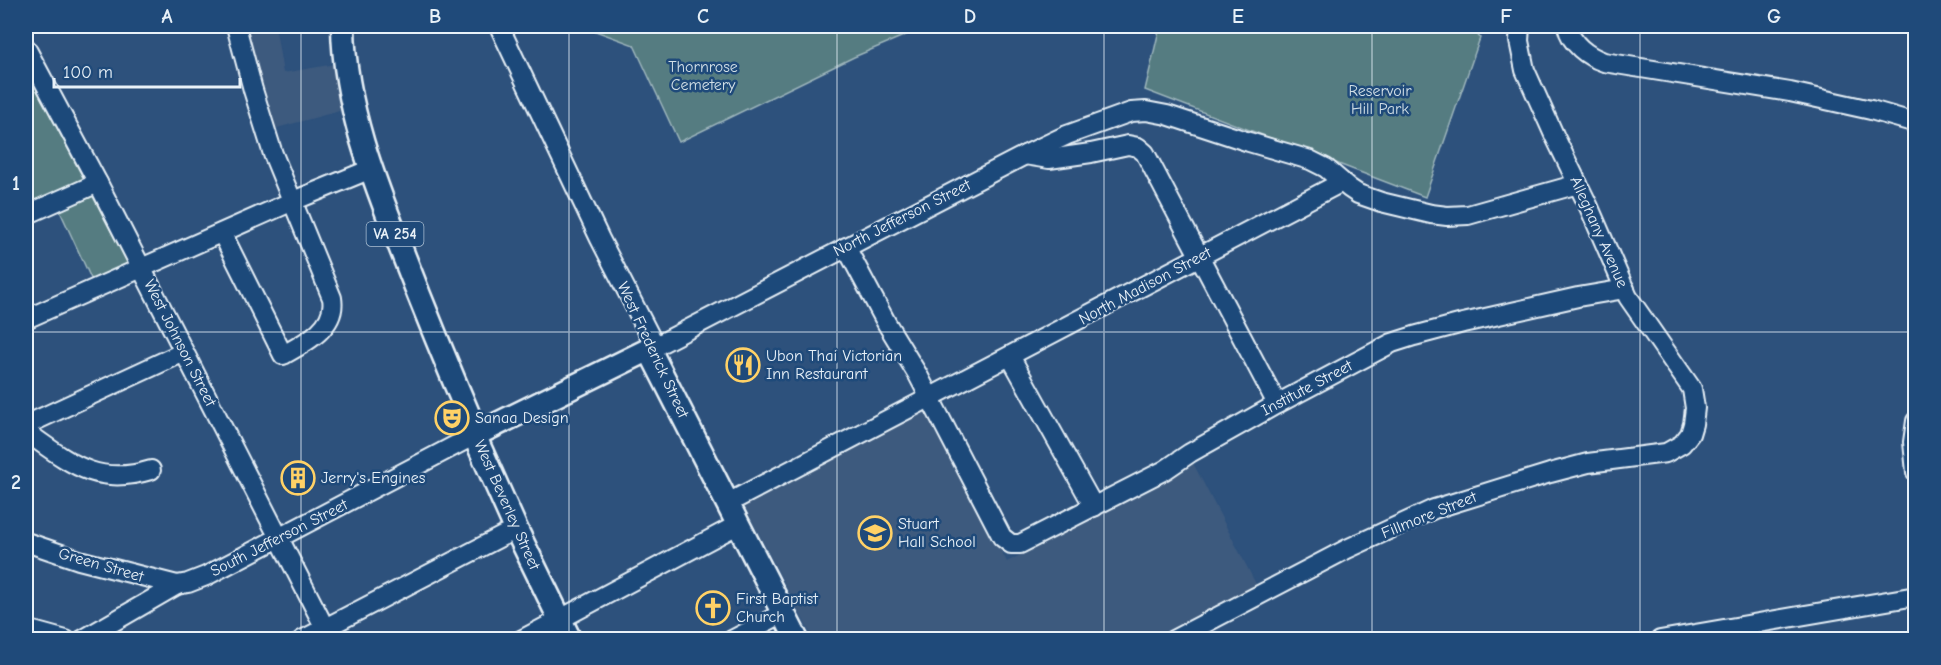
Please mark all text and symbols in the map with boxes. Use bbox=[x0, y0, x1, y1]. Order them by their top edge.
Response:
text: A bbox=[161, 5, 173, 28]
text: B bbox=[429, 5, 441, 28]
text: C bbox=[697, 5, 709, 28]
text: D bbox=[964, 5, 976, 28]
text: E bbox=[1232, 5, 1244, 28]
text: F bbox=[1500, 5, 1512, 28]
text: G bbox=[1767, 5, 1781, 28]
scale bar bbox=[54, 51, 240, 89]
park label: Thornrose Cemetery bbox=[668, 58, 738, 94]
text: 100 m bbox=[63, 62, 113, 83]
park label: Reservoir Hill Park bbox=[1348, 82, 1412, 118]
text: 1 bbox=[12, 172, 20, 195]
street label: Alleghany Avenue bbox=[1566, 174, 1632, 290]
street label: North Jefferson Street bbox=[830, 175, 974, 260]
road number: VA 254 bbox=[366, 222, 424, 246]
street label: North Madison Street bbox=[1076, 243, 1214, 328]
street label: West Johnson Street bbox=[140, 277, 220, 410]
street label: West Frederick Street bbox=[614, 279, 693, 421]
restaurant icon: Ubon Thai Victorian Inn Restaurant bbox=[725, 347, 761, 383]
place label: Ubon Thai Victorian Inn Restaurant bbox=[766, 347, 902, 383]
street label: Institute Street bbox=[1259, 356, 1356, 419]
theatre icon: Sanaa Design bbox=[434, 400, 470, 436]
place label: Sanaa Design bbox=[475, 409, 569, 427]
street label: West Beverley Street bbox=[470, 437, 544, 573]
building icon: Jerry's Engines bbox=[280, 460, 316, 496]
place label: Jerry's Engines bbox=[321, 469, 426, 487]
text: 2 bbox=[11, 471, 21, 494]
street label: Fillmore Street bbox=[1379, 488, 1480, 542]
street label: South Jefferson Street bbox=[207, 495, 351, 580]
school or university icon: Stuart Hall School bbox=[857, 515, 893, 551]
place label: Stuart Hall School bbox=[898, 515, 976, 551]
street label: Green Street bbox=[56, 544, 146, 586]
church icon: First Baptist Church bbox=[695, 590, 731, 626]
place label: First Baptist Church bbox=[736, 590, 818, 626]

